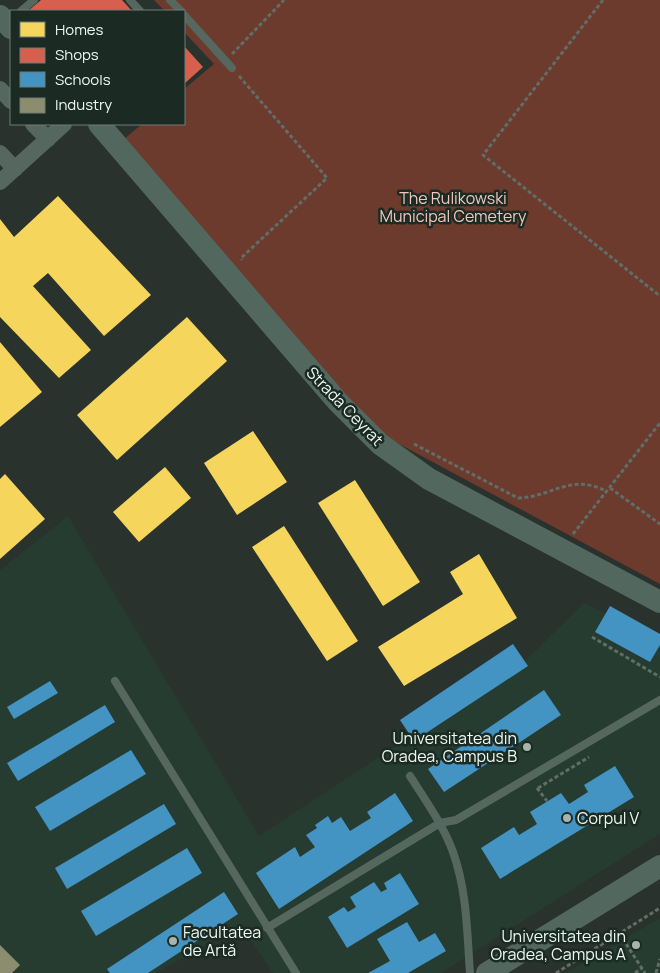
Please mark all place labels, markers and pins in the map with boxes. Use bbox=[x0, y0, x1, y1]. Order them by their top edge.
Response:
place label: Universitatea din Oradea, Campus B bbox=[382, 727, 517, 767]
marker: Universitatea din Oradea, Campus B bbox=[521, 741, 533, 753]
place label: Corpul V bbox=[577, 807, 640, 829]
marker: Corpul V bbox=[561, 812, 573, 824]
place label: Facultatea de Artă bbox=[183, 921, 261, 961]
place label: Universitatea din Oradea, Campus A bbox=[490, 925, 626, 965]
marker: Facultatea de Artă bbox=[167, 935, 179, 947]
marker: Universitatea din Oradea, Campus A bbox=[630, 939, 642, 951]

